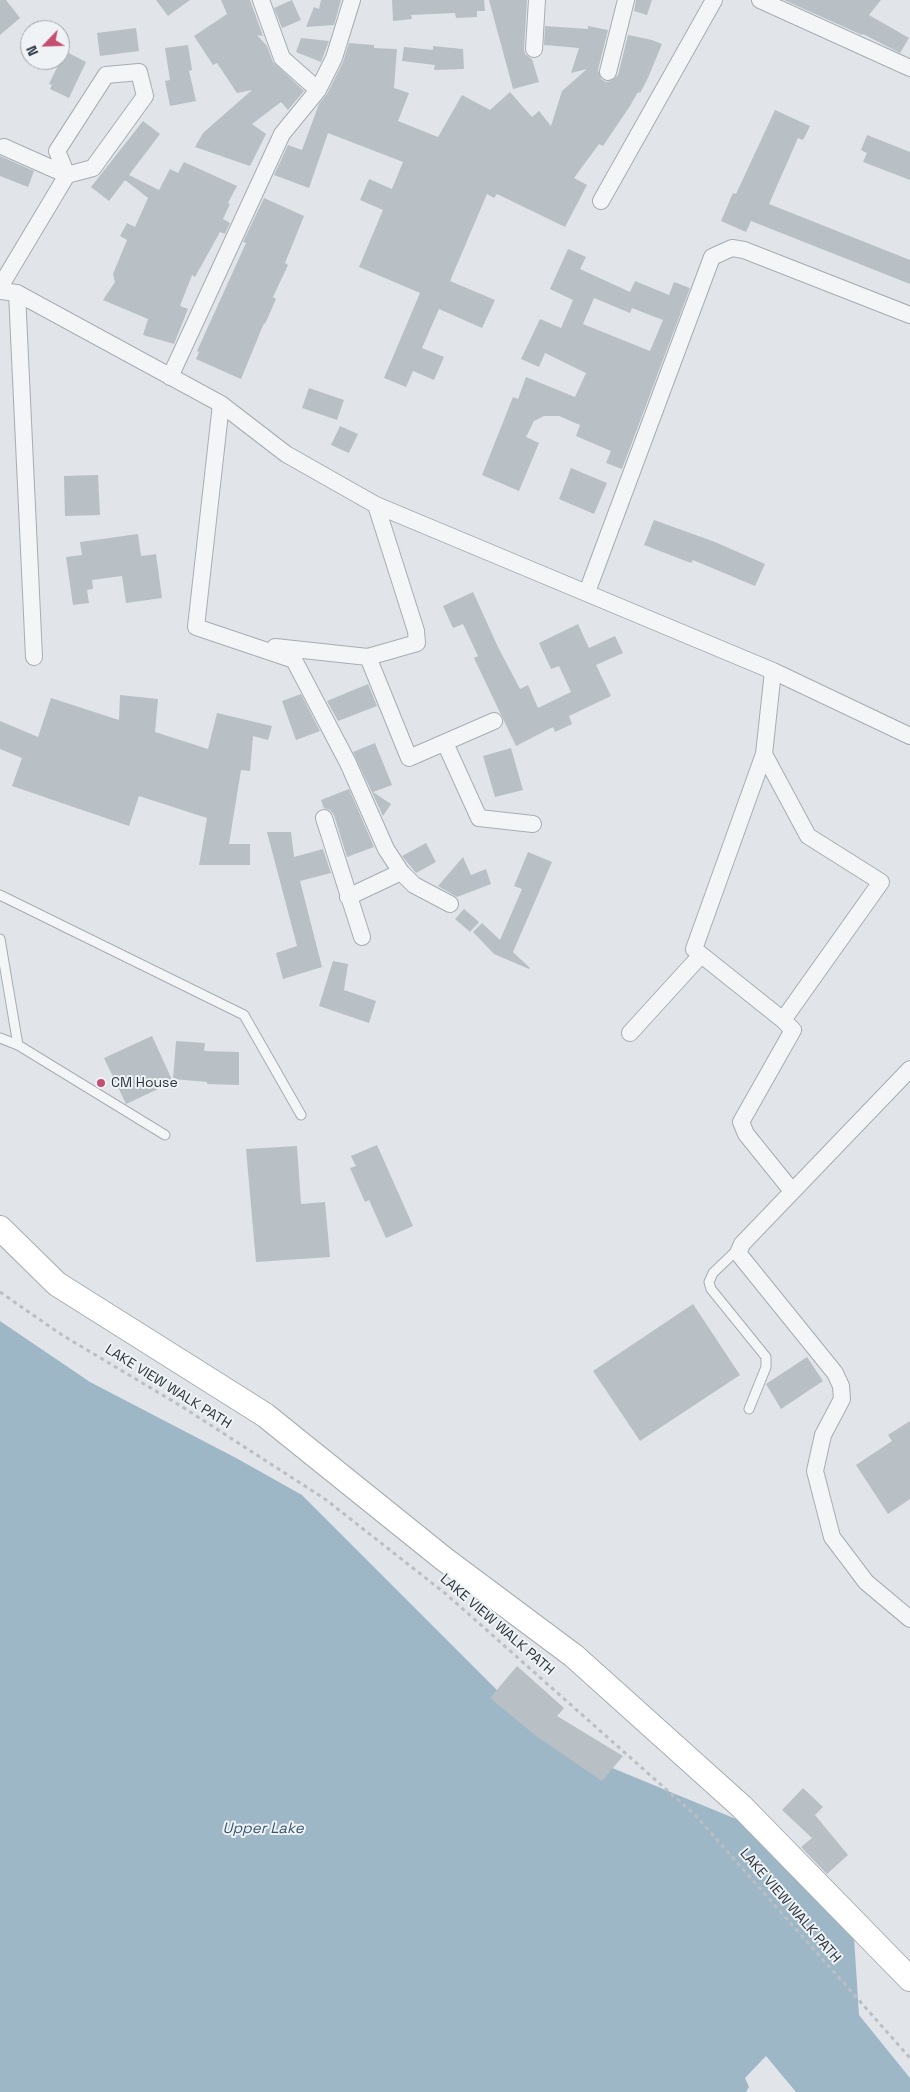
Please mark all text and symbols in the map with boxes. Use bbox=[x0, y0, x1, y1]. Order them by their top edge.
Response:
north arrow bbox=[20, 20, 70, 70]
text: N bbox=[22, 43, 42, 59]
place label: CM House bbox=[111, 1075, 178, 1091]
marker: CM House bbox=[95, 1077, 107, 1089]
street label: LAKE VIEW WALK PATH bbox=[102, 1341, 234, 1433]
street label: LAKE VIEW WALK PATH bbox=[437, 1571, 557, 1679]
water label: Upper Lake bbox=[222, 1820, 304, 1838]
street label: LAKE VIEW WALK PATH bbox=[736, 1846, 844, 1966]

